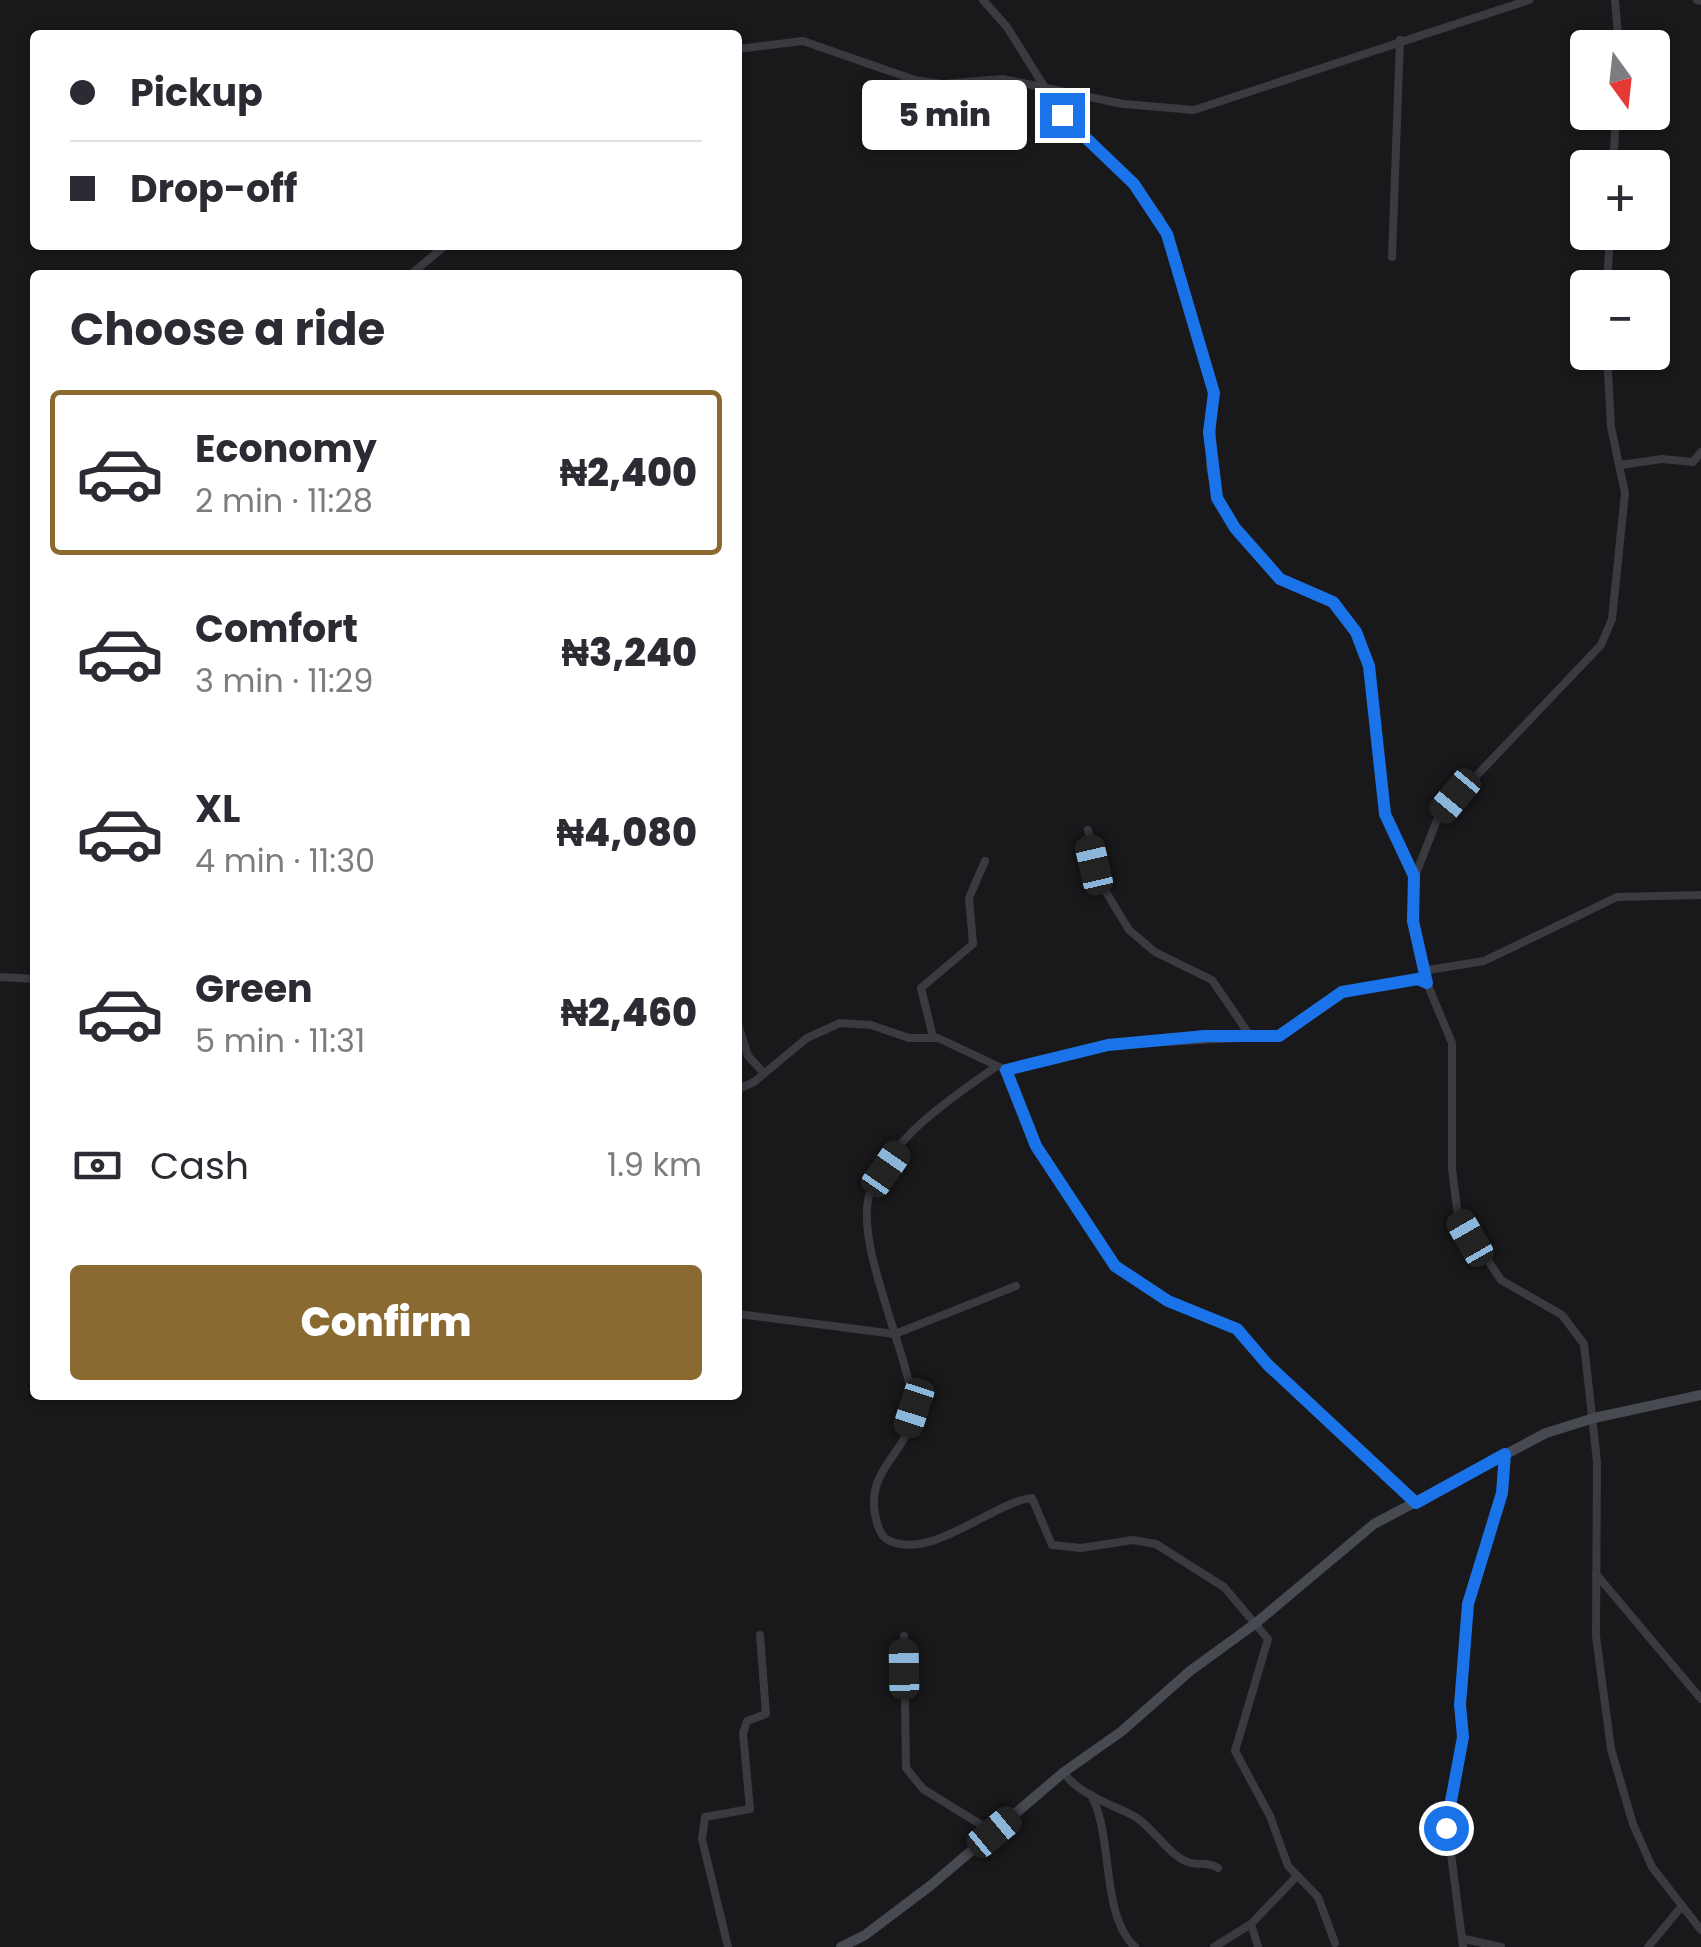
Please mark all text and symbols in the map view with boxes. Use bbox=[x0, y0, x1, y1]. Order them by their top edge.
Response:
north arrow bbox=[1570, 30, 1670, 130]
map controls bbox=[1570, 30, 1670, 370]
text: Pickup bbox=[130, 66, 263, 119]
callout: 5 min bbox=[862, 80, 1027, 150]
text: 5 min bbox=[898, 92, 991, 137]
route end bbox=[1040, 93, 1085, 138]
button: + bbox=[1570, 150, 1670, 250]
text: Drop-off bbox=[130, 162, 298, 215]
button: − bbox=[1570, 270, 1670, 370]
text: Choose a ride bbox=[70, 298, 385, 361]
text: Economy bbox=[195, 422, 377, 475]
icon: car bbox=[75, 428, 165, 518]
text: ₦2,400 bbox=[560, 446, 697, 499]
text: 2 min · 11:28 bbox=[195, 478, 373, 523]
text: Comfort bbox=[195, 602, 358, 655]
icon: car bbox=[75, 608, 165, 698]
text: ₦3,240 bbox=[562, 626, 697, 679]
text: 3 min · 11:29 bbox=[195, 658, 373, 703]
car bbox=[1424, 763, 1486, 829]
text: XL bbox=[195, 782, 240, 835]
icon: car bbox=[75, 788, 165, 878]
text: ₦4,080 bbox=[557, 806, 697, 859]
car bbox=[1073, 832, 1115, 898]
text: 4 min · 11:30 bbox=[195, 838, 375, 883]
text: Green bbox=[195, 962, 313, 1015]
icon: car bbox=[75, 968, 165, 1058]
text: ₦2,460 bbox=[561, 986, 697, 1039]
text: 5 min · 11:31 bbox=[195, 1018, 365, 1063]
car bbox=[857, 1136, 915, 1202]
icon: cash bbox=[70, 1138, 125, 1193]
text: Cash bbox=[150, 1139, 249, 1192]
text: 1.9 km bbox=[607, 1142, 702, 1187]
car bbox=[1442, 1205, 1498, 1271]
button: Confirm bbox=[70, 1265, 702, 1380]
car bbox=[890, 1375, 938, 1441]
car bbox=[888, 1639, 920, 1699]
car bbox=[961, 1801, 1027, 1863]
route start bbox=[1424, 1806, 1469, 1851]

